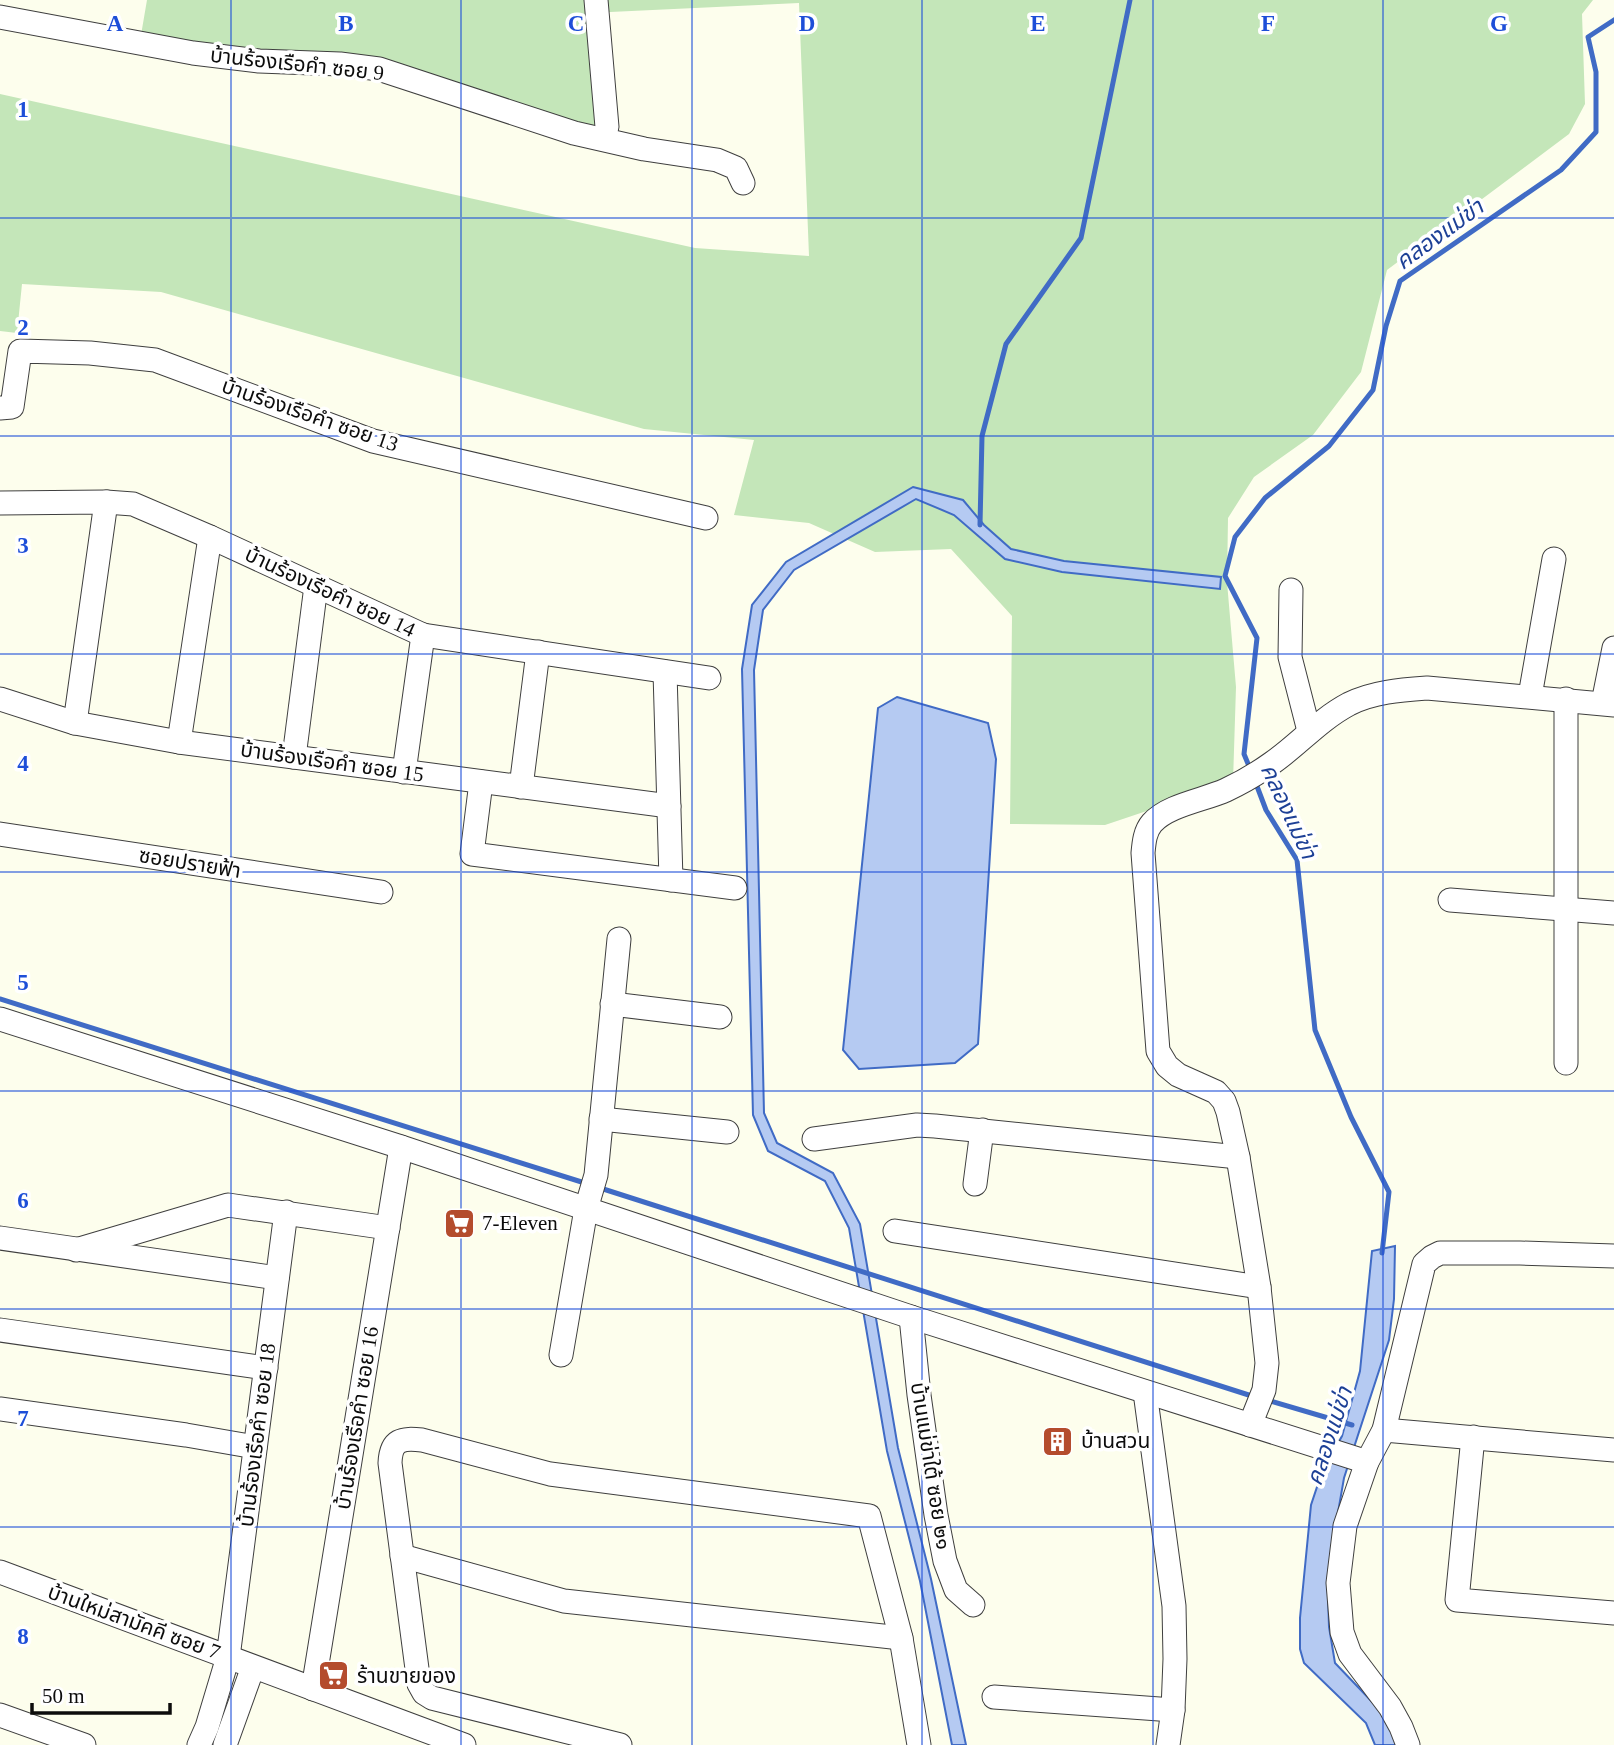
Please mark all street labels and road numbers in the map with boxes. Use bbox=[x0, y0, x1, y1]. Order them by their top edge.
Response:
street label: บ้านร้องเรือคำ ซอย 9 bbox=[209, 43, 385, 85]
street label: บ้านร้องเรือคำ ซอย 13 bbox=[219, 374, 401, 456]
street label: บ้านร้องเรือคำ ซอย 14 bbox=[241, 542, 419, 642]
street label: บ้านร้องเรือคำ ซอย 15 bbox=[239, 737, 425, 787]
street label: ซอยปรายฟ้า bbox=[137, 843, 243, 883]
street label: บ้านร้องเรือคำ ซอย 16 bbox=[331, 1325, 383, 1511]
street label: บ้านร้องเรือคำ ซอย 18 bbox=[234, 1342, 280, 1528]
street label: บ้านแม่ข่าใต้ ซอย ๒๑ bbox=[906, 1381, 956, 1551]
street label: บ้านใหม่สามัคคี ซอย 7 bbox=[44, 1580, 224, 1664]

